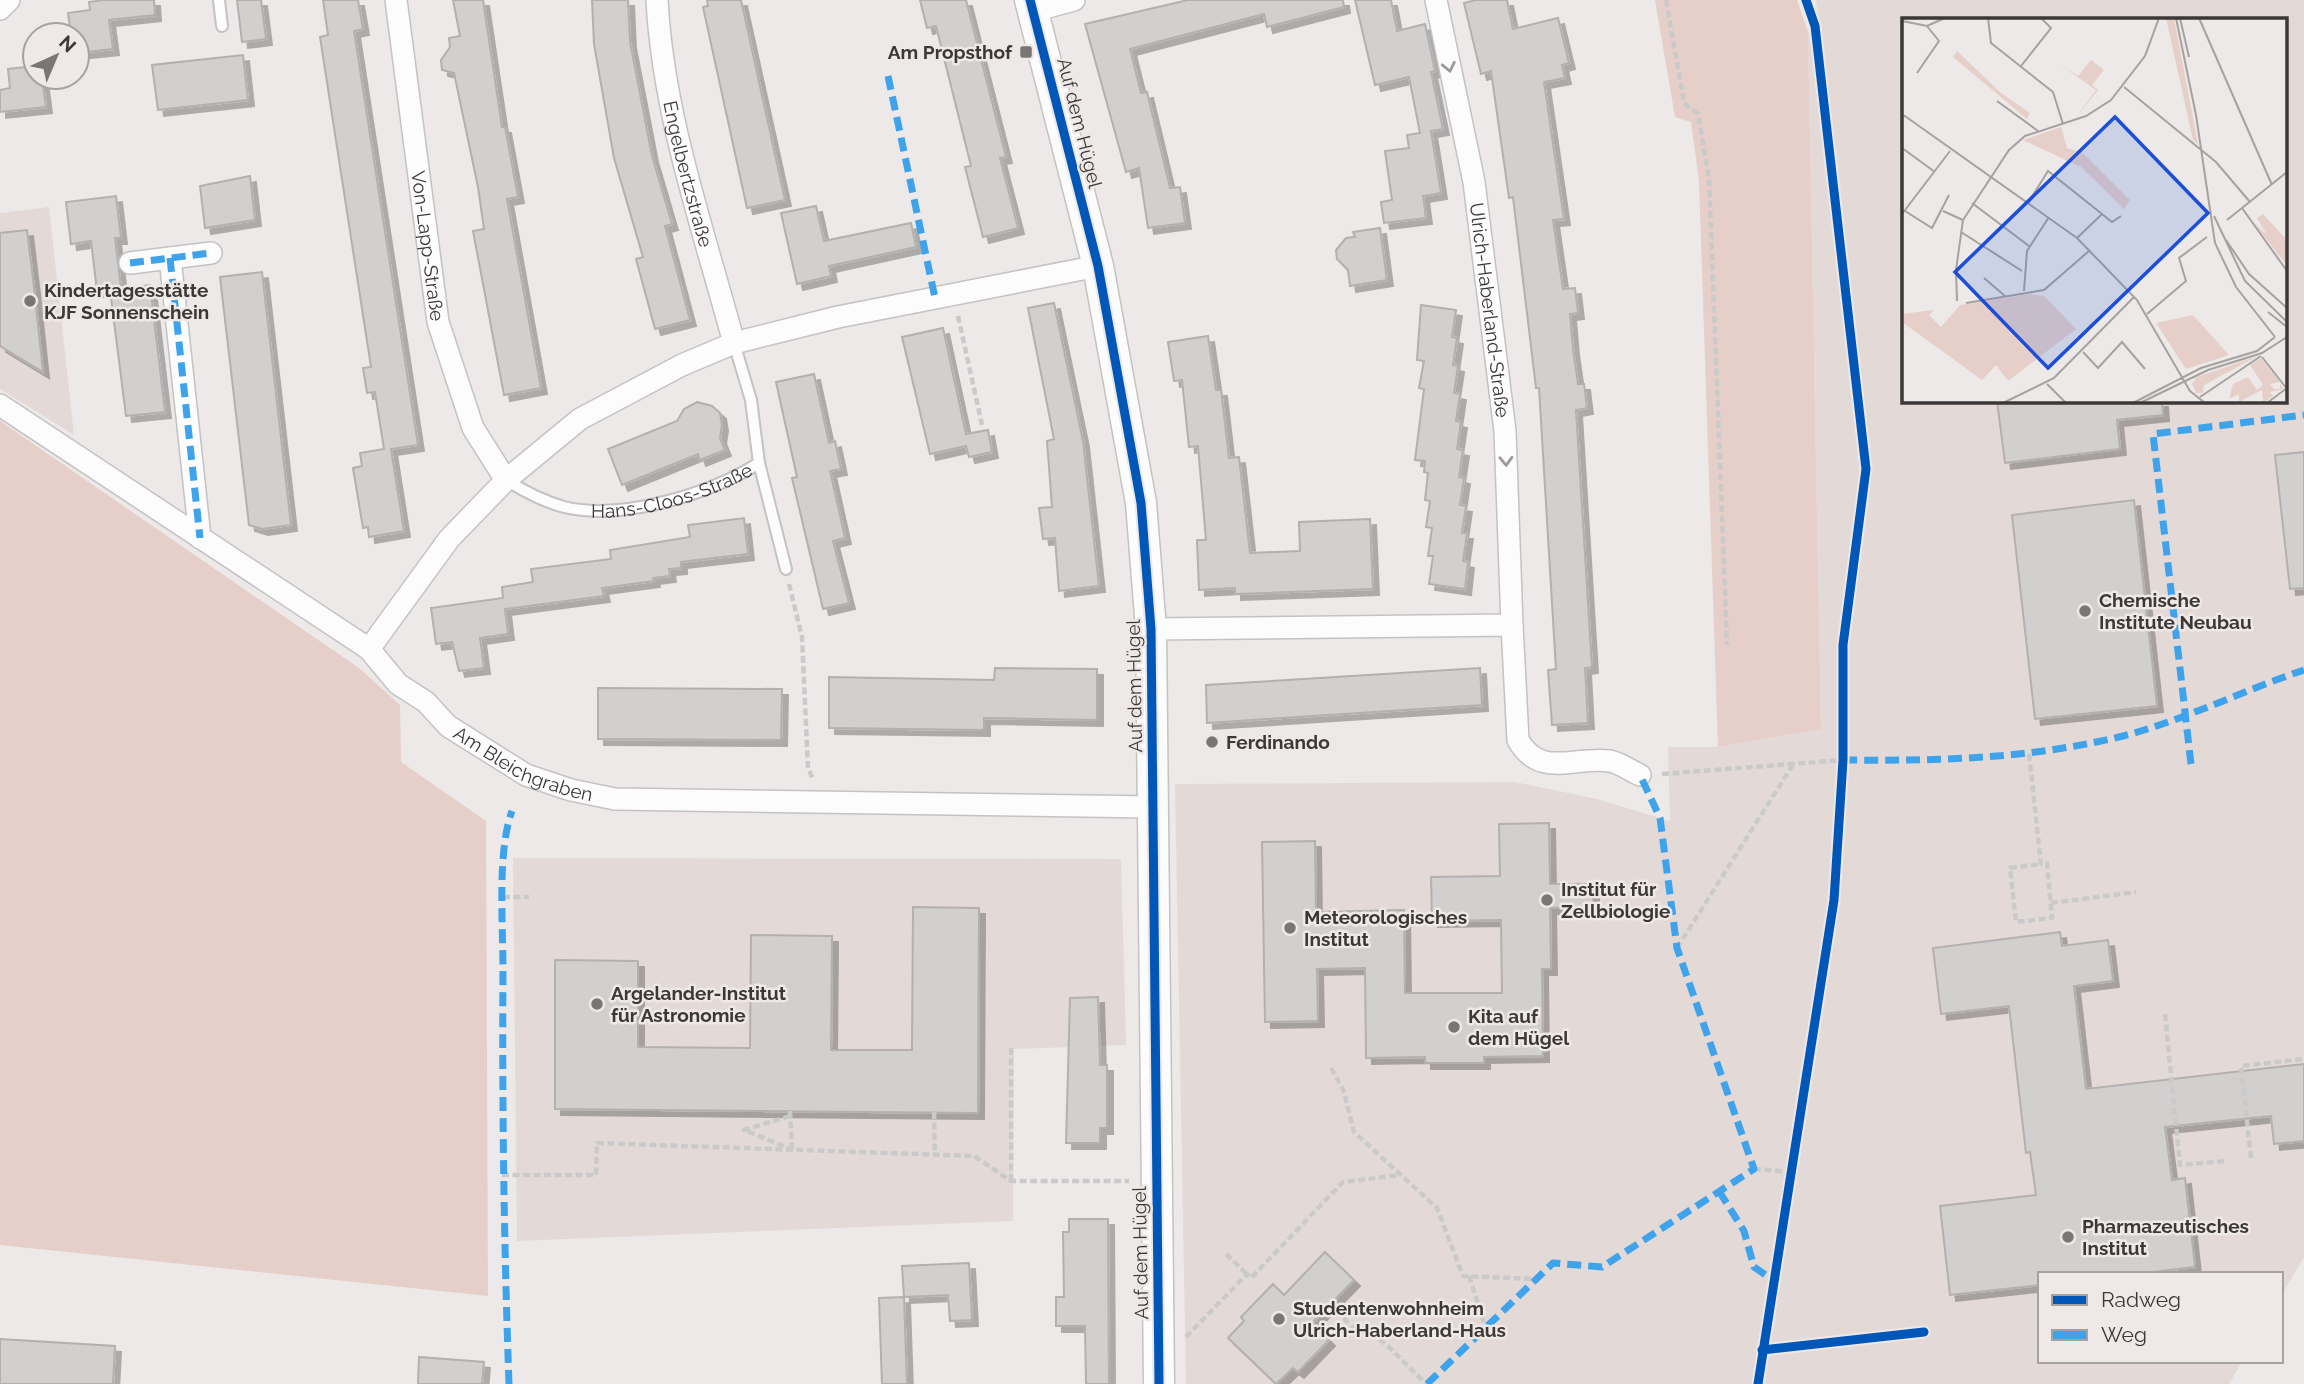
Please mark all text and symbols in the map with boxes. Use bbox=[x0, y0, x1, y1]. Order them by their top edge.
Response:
inset map bbox=[1902, 18, 2286, 402]
north arrow bbox=[21, 21, 91, 91]
text: N bbox=[55, 31, 81, 57]
place label: Am Propsthof bbox=[888, 41, 1013, 63]
marker: Am Propsthof bbox=[1018, 44, 1034, 60]
street label: Auf dem Hügel bbox=[1053, 56, 1107, 191]
one-way arrow bbox=[1441, 61, 1456, 73]
street label: Engelbertzstraße bbox=[659, 99, 717, 250]
street label: Von-Lapp-Straße bbox=[407, 169, 449, 322]
street label: Ulrich-Haberland-Straße bbox=[1466, 201, 1514, 419]
place label: Kindertagesstätte KJF Sonnenschein bbox=[44, 279, 209, 323]
marker: Kindertagesstätte KJF Sonnenschein bbox=[22, 293, 38, 309]
one-way arrow bbox=[1498, 456, 1513, 467]
street label: Hans-Cloos-Straße bbox=[591, 458, 756, 522]
place label: Chemische Institute Neubau bbox=[2099, 589, 2252, 633]
marker: Chemische Institute Neubau bbox=[2077, 603, 2093, 619]
street label: Auf dem Hügel bbox=[1122, 618, 1146, 753]
street label: Am Bleichgraben bbox=[450, 721, 595, 805]
place label: Ferdinando bbox=[1226, 731, 1330, 753]
marker: Ferdinando bbox=[1204, 734, 1220, 750]
place label: Institut für Zellbiologie bbox=[1561, 878, 1670, 922]
marker: Institut für Zellbiologie bbox=[1539, 892, 1555, 908]
place label: Meteorologisches Institut bbox=[1304, 906, 1467, 950]
marker: Meteorologisches Institut bbox=[1282, 920, 1298, 936]
place label: Argelander-Institut für Astronomie bbox=[611, 982, 787, 1026]
marker: Argelander-Institut für Astronomie bbox=[589, 996, 605, 1012]
place label: Kita auf dem Hügel bbox=[1468, 1005, 1570, 1049]
marker: Kita auf dem Hügel bbox=[1446, 1019, 1462, 1035]
street label: Auf dem Hügel bbox=[1128, 1185, 1152, 1320]
place label: Pharmazeutisches Institut bbox=[2082, 1215, 2249, 1259]
marker: Pharmazeutisches Institut bbox=[2060, 1229, 2076, 1245]
legend bbox=[2038, 1272, 2283, 1363]
text: Radweg bbox=[2101, 1287, 2181, 1312]
place label: Studentenwohnheim Ulrich-Haberland-Haus bbox=[1293, 1297, 1506, 1341]
marker: Studentenwohnheim Ulrich-Haberland-Haus bbox=[1271, 1311, 1287, 1327]
text: Weg bbox=[2101, 1322, 2147, 1347]

